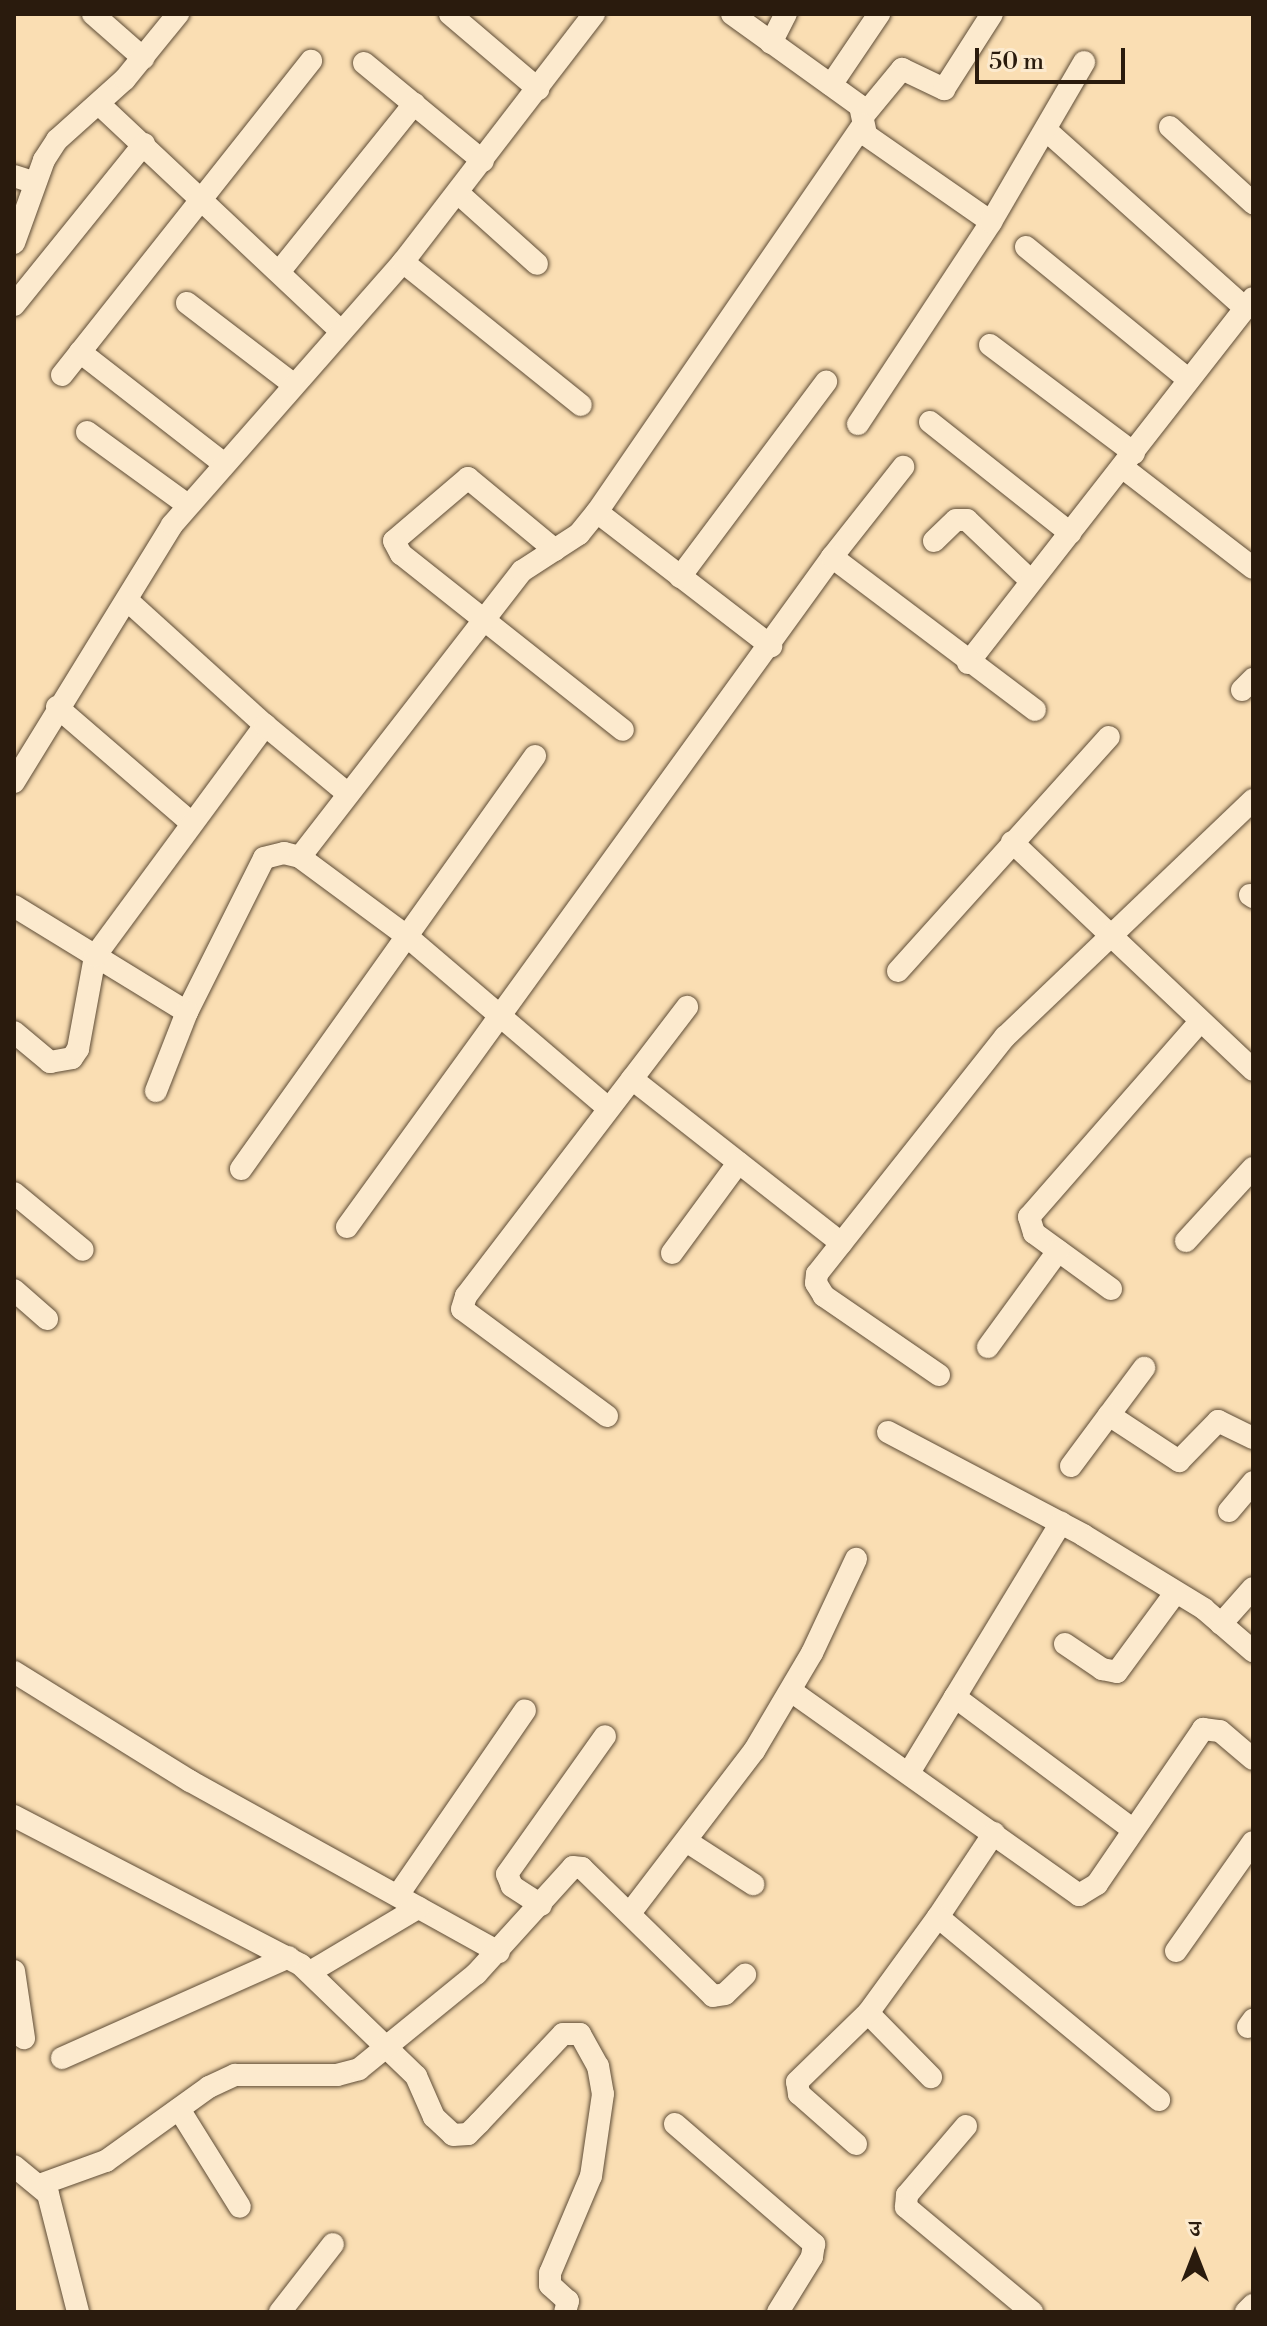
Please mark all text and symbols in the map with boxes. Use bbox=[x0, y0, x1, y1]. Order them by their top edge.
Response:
scale bar bbox=[979, 32, 1129, 82]
text: 50 m bbox=[989, 47, 1044, 77]
north arrow bbox=[1155, 2214, 1235, 2294]
text: उ bbox=[1189, 2216, 1201, 2243]

